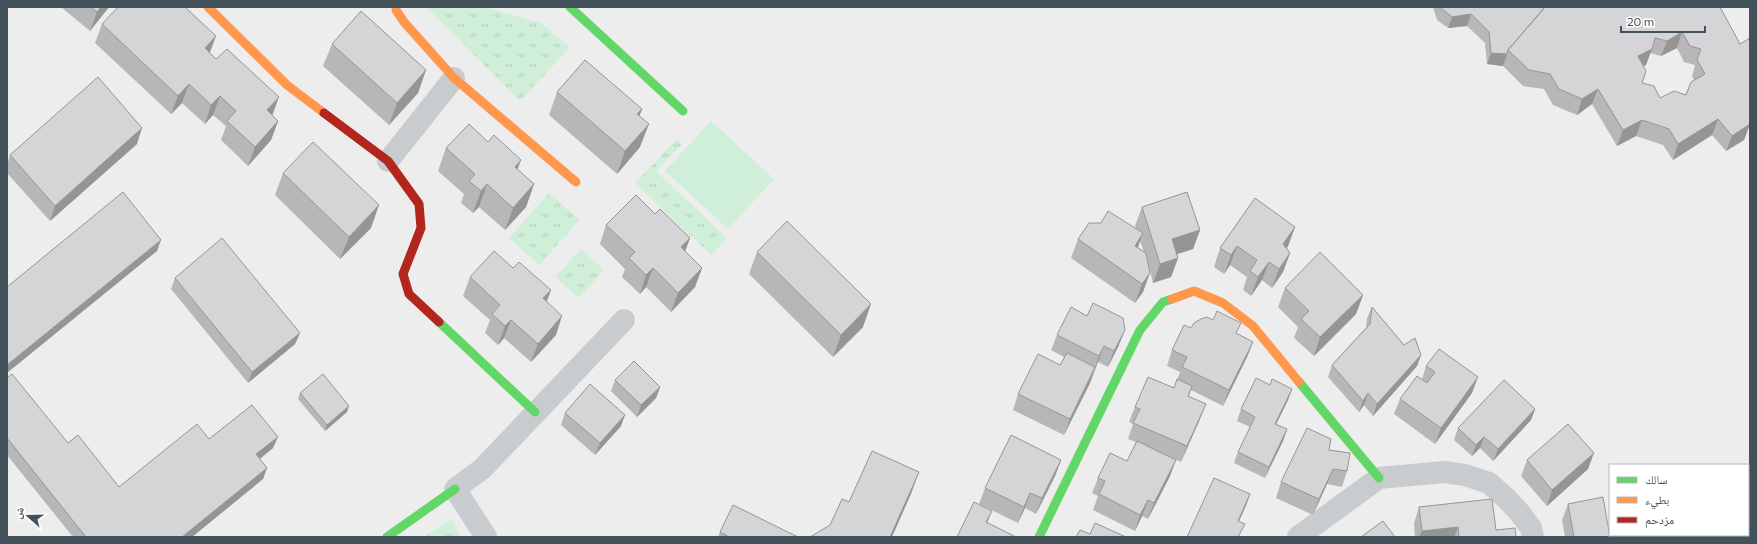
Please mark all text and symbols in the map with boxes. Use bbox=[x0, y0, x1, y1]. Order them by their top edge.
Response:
scale bar bbox=[1621, 8, 1705, 34]
text: 20 m bbox=[1627, 14, 1654, 28]
legend bbox=[1609, 464, 1749, 536]
text: سالك bbox=[1645, 472, 1667, 486]
text: بطيء bbox=[1645, 492, 1669, 510]
north arrow bbox=[8, 496, 48, 536]
text: ش bbox=[10, 504, 28, 521]
text: مزدحم bbox=[1645, 512, 1674, 528]

